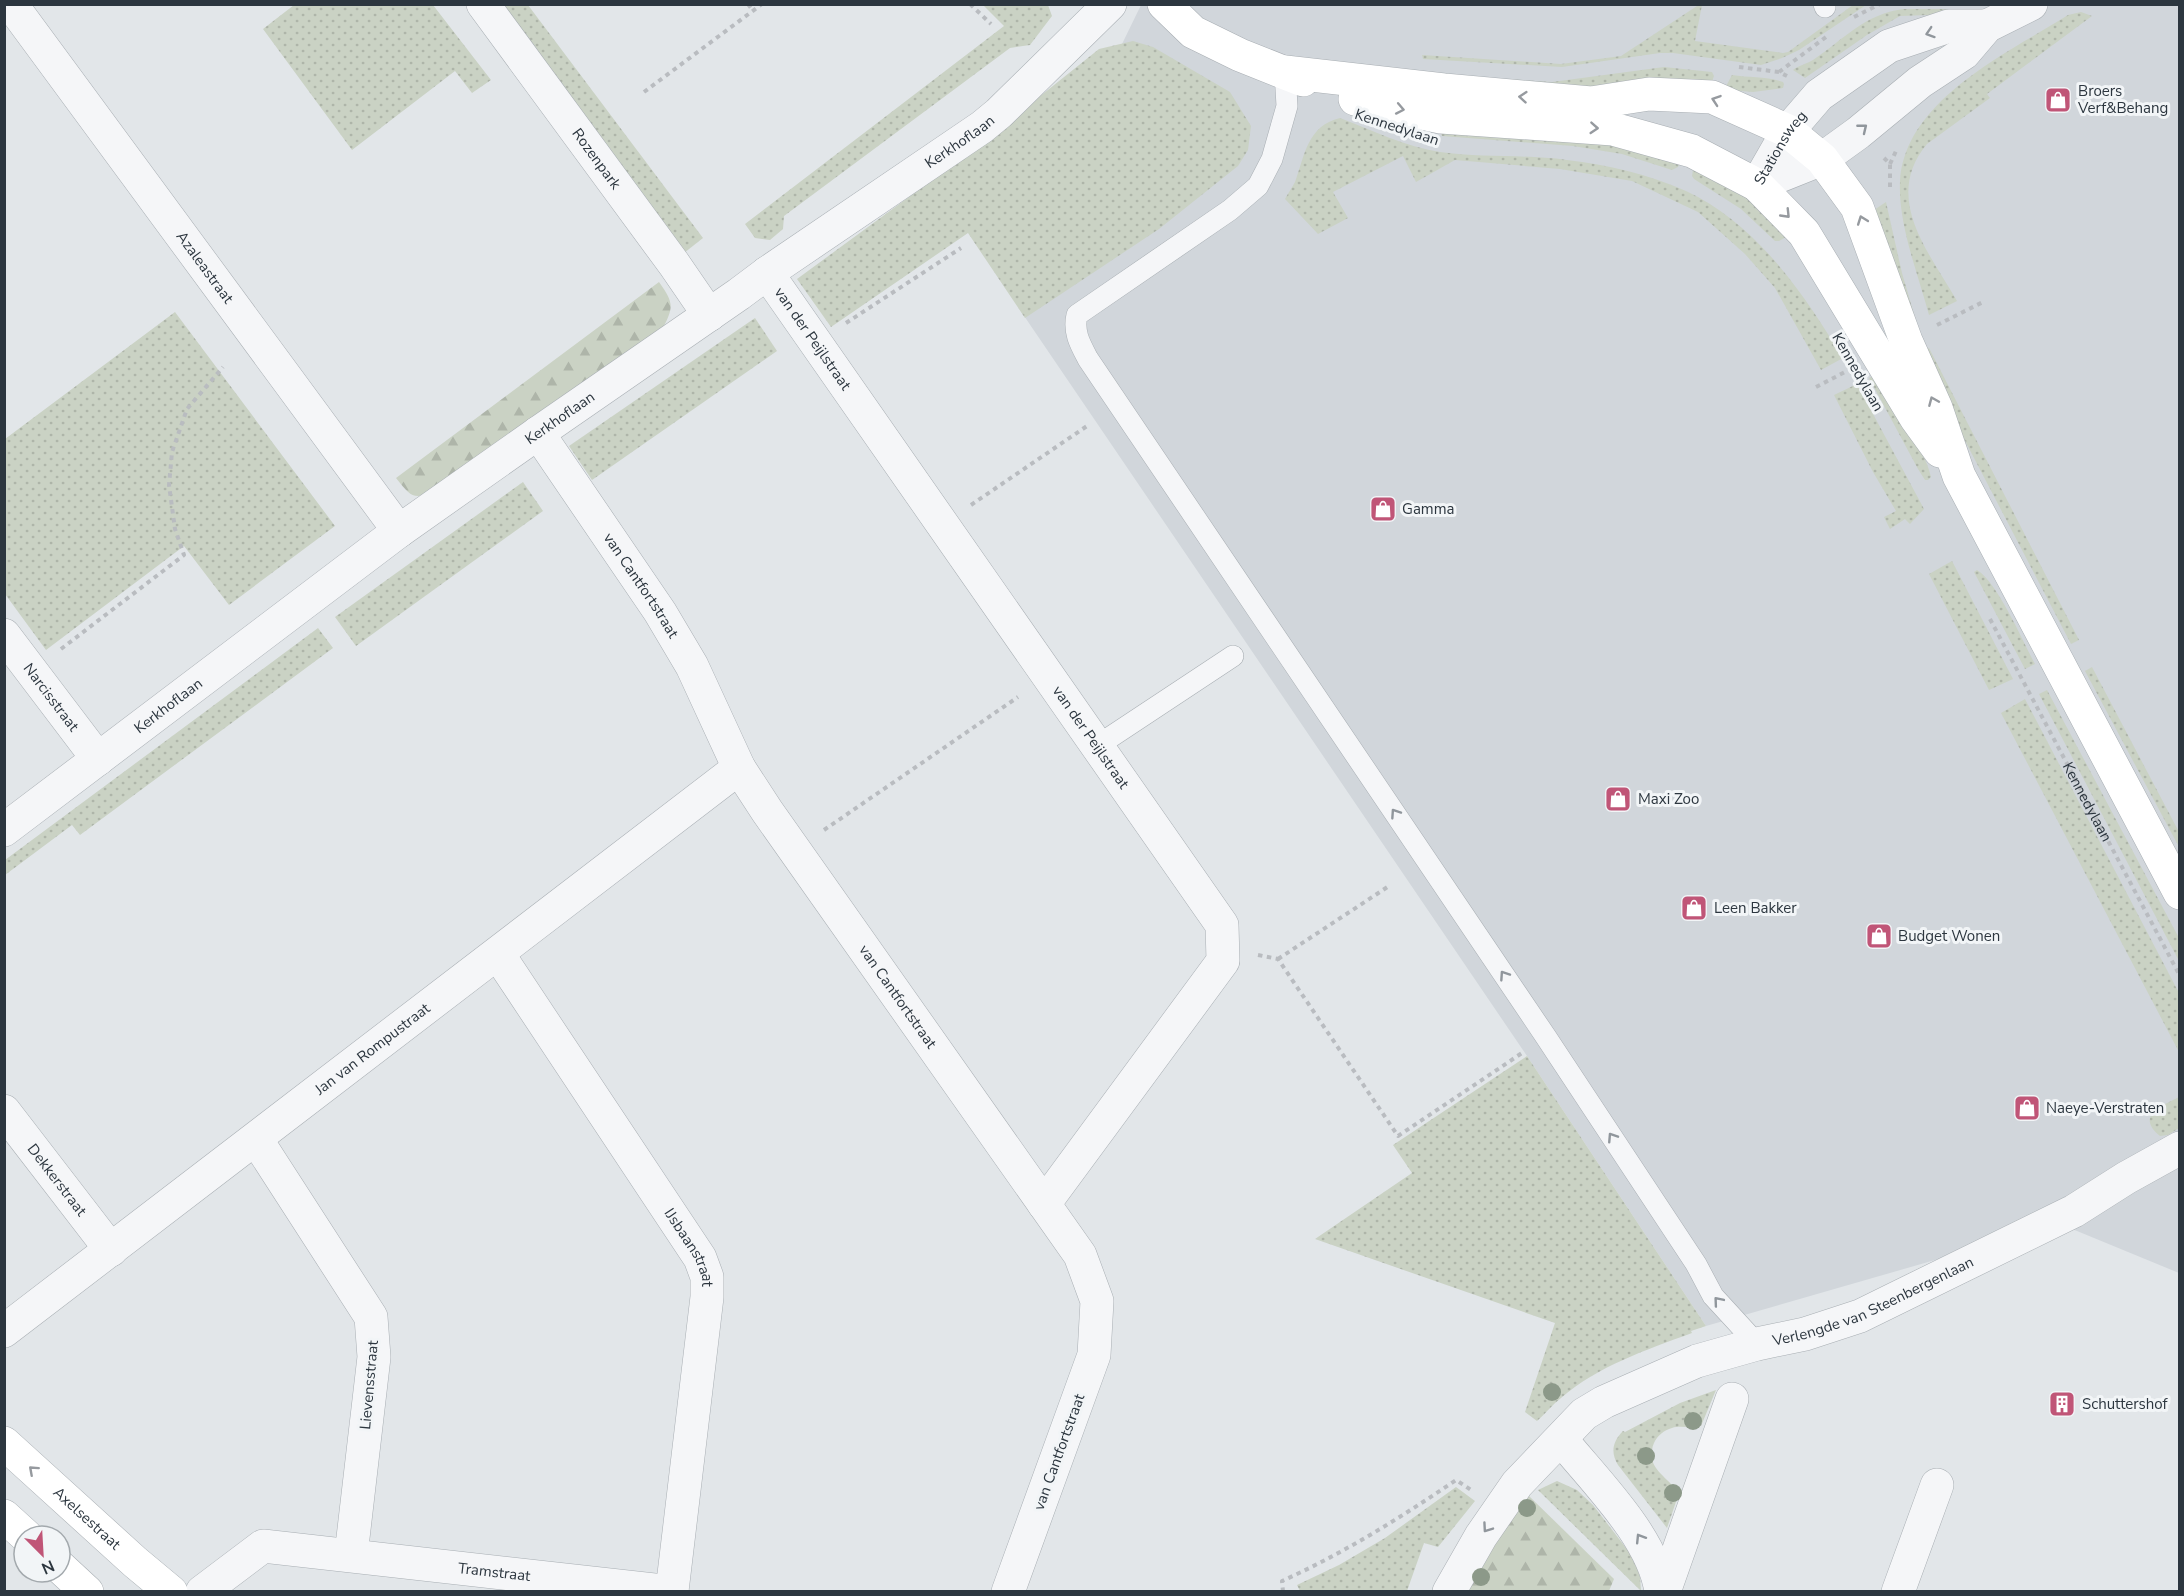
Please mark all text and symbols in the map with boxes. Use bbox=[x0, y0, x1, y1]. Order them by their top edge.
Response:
one-way arrow bbox=[1925, 26, 1936, 38]
place label: Broers Verf&Behang bbox=[2077, 81, 2168, 118]
shop icon: Broers Verf&Behang bbox=[2043, 85, 2073, 115]
one-way arrow bbox=[1519, 91, 1528, 104]
one-way arrow bbox=[1712, 95, 1722, 107]
one-way arrow bbox=[1395, 102, 1405, 115]
street label: Kennedylaan bbox=[1352, 104, 1442, 150]
street label: Stationsweg bbox=[1749, 106, 1811, 188]
street label: Kerkhoflaan bbox=[921, 111, 999, 173]
one-way arrow bbox=[1589, 121, 1598, 134]
street label: Rozenpark bbox=[568, 124, 626, 194]
one-way arrow bbox=[1857, 125, 1868, 136]
one-way arrow bbox=[1779, 208, 1790, 218]
one-way arrow bbox=[1856, 215, 1869, 225]
street label: Azaleastraat bbox=[172, 227, 239, 308]
street label: van der Peijlstraat bbox=[770, 283, 856, 395]
street label: Kennedylaan bbox=[1827, 329, 1889, 415]
street label: Kerkhoflaan bbox=[521, 387, 599, 449]
one-way arrow bbox=[1928, 397, 1940, 408]
shop icon: Gamma bbox=[1368, 494, 1398, 524]
place label: Gamma bbox=[1402, 499, 1454, 519]
street label: van Cantfortstraat bbox=[599, 529, 684, 642]
street label: Narcisstraat bbox=[19, 659, 84, 736]
street label: Kerkhoflaan bbox=[130, 673, 206, 738]
street label: van der Peijlstraat bbox=[1048, 682, 1134, 793]
street label: Kennedylaan bbox=[2058, 758, 2117, 845]
shop icon: Maxi Zoo bbox=[1603, 784, 1633, 814]
place label: Maxi Zoo bbox=[1638, 789, 1699, 809]
one-way arrow bbox=[1391, 809, 1402, 820]
shop icon: Leen Bakker bbox=[1679, 893, 1709, 923]
place label: Leen Bakker bbox=[1714, 898, 1797, 918]
shop icon: Budget Wonen bbox=[1864, 921, 1894, 951]
place label: Budget Wonen bbox=[1898, 926, 2000, 946]
street label: van Cantfortstraat bbox=[854, 941, 942, 1053]
one-way arrow bbox=[1500, 971, 1511, 982]
street label: Jan van Rompustraat bbox=[310, 998, 435, 1100]
shop icon: Naeye-Verstraten bbox=[2012, 1093, 2042, 1123]
place label: Naeye-Verstraten bbox=[2046, 1098, 2164, 1118]
one-way arrow bbox=[1608, 1133, 1619, 1144]
street label: Dekkerstraat bbox=[23, 1140, 92, 1221]
street label: IJsbaanstraat bbox=[660, 1204, 717, 1287]
street label: Verlengde van Steenbergenlaan bbox=[1770, 1252, 1977, 1351]
one-way arrow bbox=[1715, 1297, 1726, 1308]
street label: Lievensstraat bbox=[355, 1339, 383, 1431]
building icon: Schuttershof bbox=[2047, 1389, 2077, 1419]
street label: van Cantfortstraat bbox=[1029, 1390, 1090, 1513]
place label: Schuttershof bbox=[2082, 1394, 2169, 1414]
one-way arrow bbox=[29, 1466, 40, 1477]
street label: Axelsestraat bbox=[49, 1482, 126, 1555]
one-way arrow bbox=[1483, 1521, 1494, 1532]
north arrow bbox=[12, 1524, 72, 1584]
one-way arrow bbox=[1635, 1534, 1647, 1544]
text: N bbox=[38, 1554, 58, 1579]
street label: Tramstraat bbox=[457, 1558, 532, 1586]

